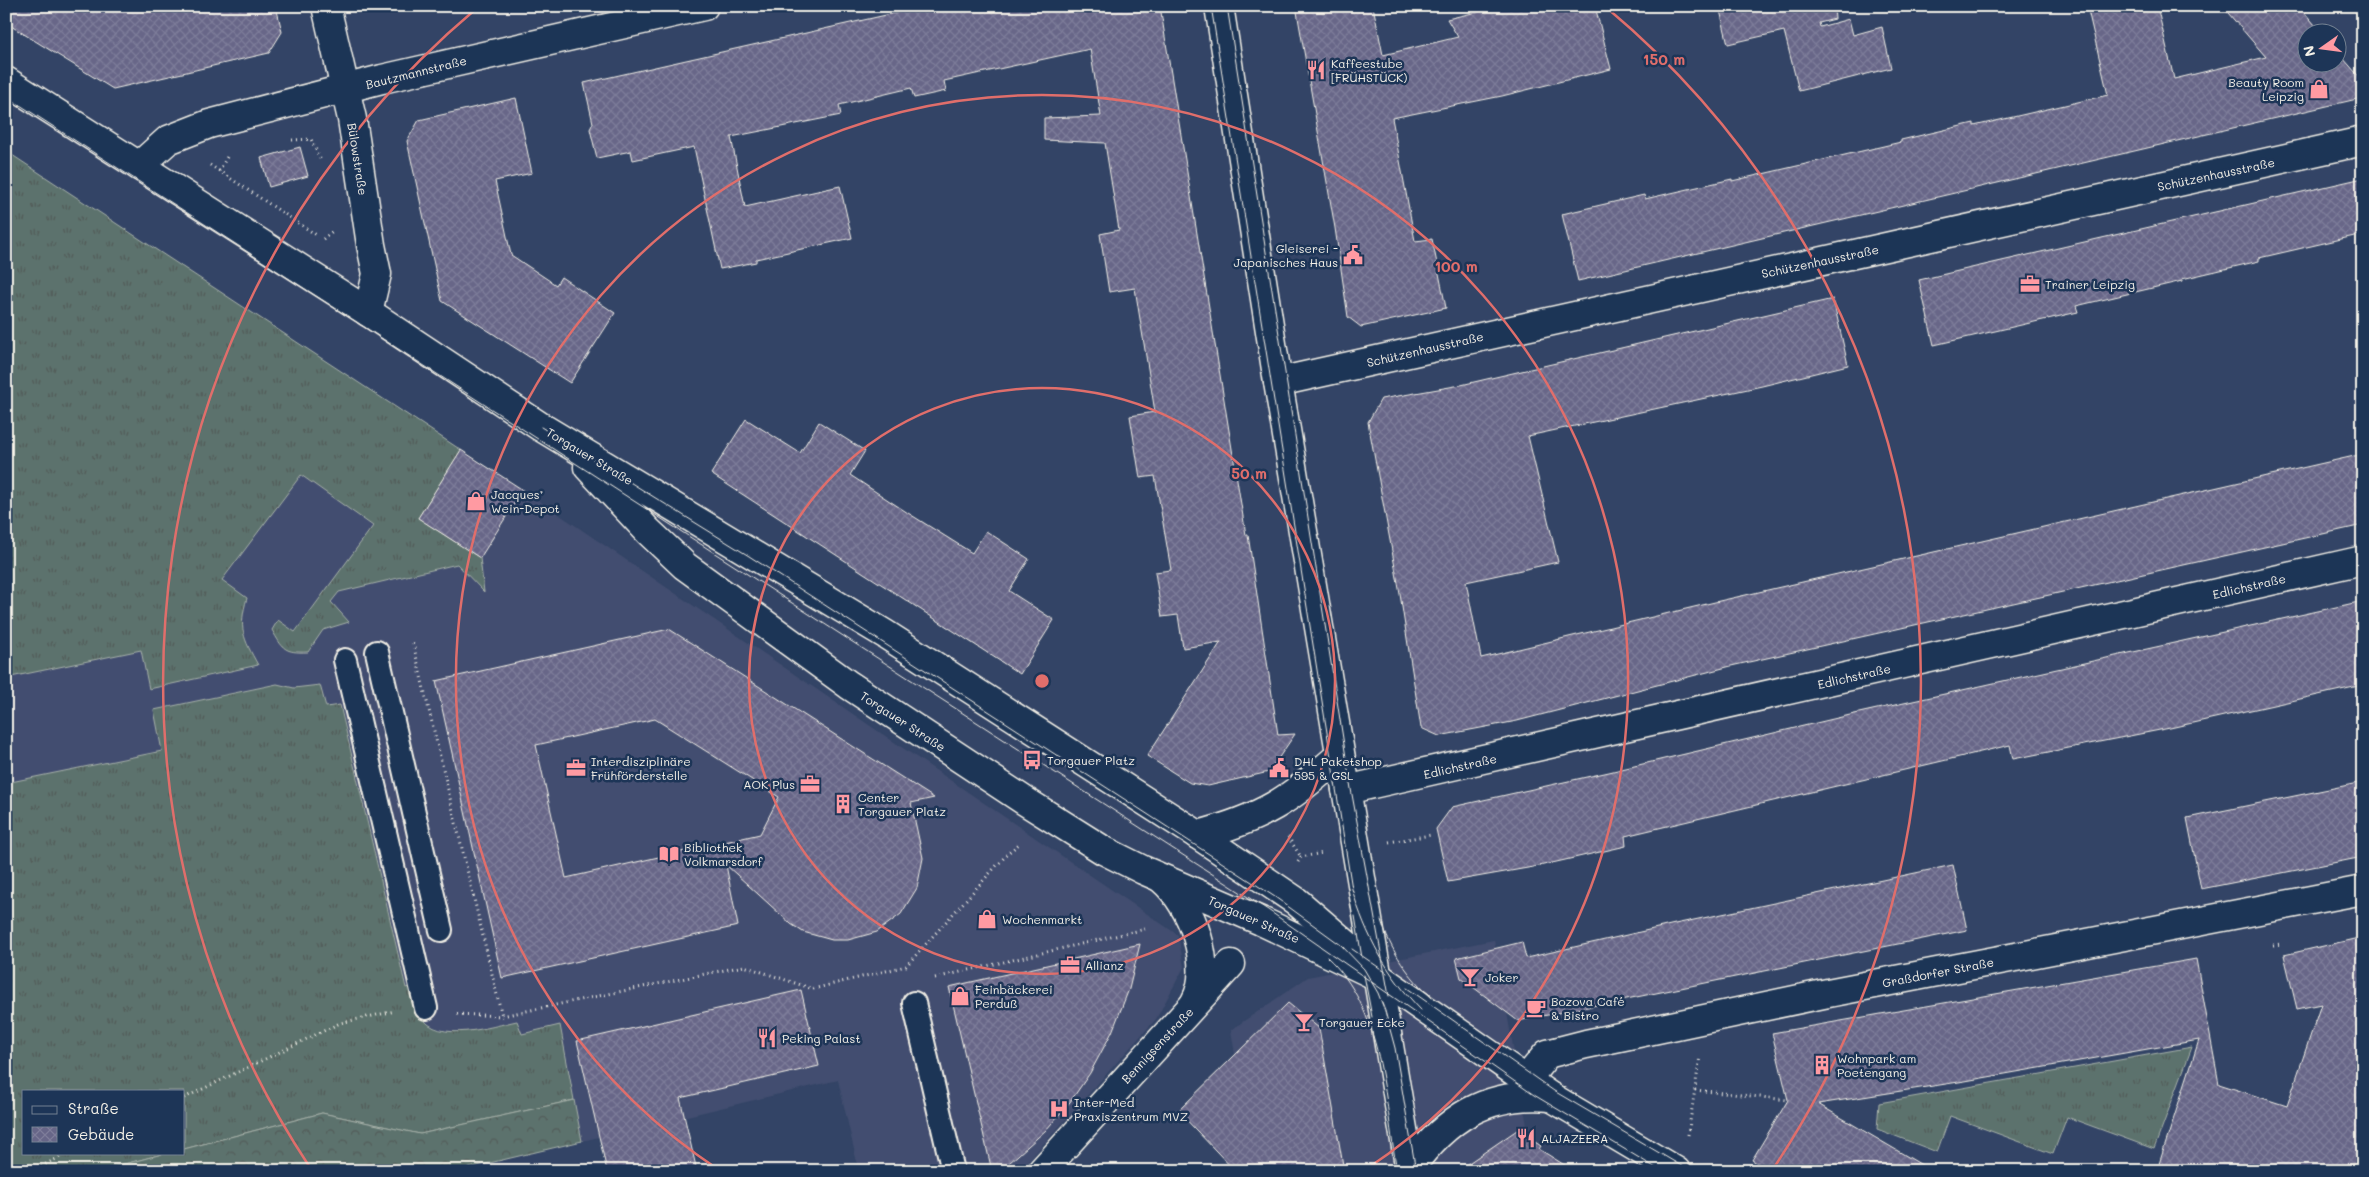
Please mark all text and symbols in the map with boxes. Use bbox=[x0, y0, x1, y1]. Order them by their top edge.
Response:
north arrow bbox=[2296, 22, 2346, 72]
text: N bbox=[2298, 44, 2319, 59]
text: 150 m bbox=[1643, 49, 1685, 69]
street label: Bautzmannstraße bbox=[364, 52, 468, 92]
place label: Kaffeestube [FRÜHSTÜCK) bbox=[1331, 55, 1407, 85]
restaurant icon: Kaffeestube [FRÜHSTÜCK) bbox=[1305, 59, 1327, 81]
place label: Beauty Room Leipzig bbox=[2228, 74, 2304, 104]
shop icon: Beauty Room Leipzig bbox=[2308, 78, 2330, 100]
street label: Bülowstraße bbox=[344, 122, 372, 196]
street label: Schützenhausstraße bbox=[2156, 154, 2276, 194]
place label: Gleiserei - Japanisches Haus bbox=[1234, 240, 1338, 270]
street label: Schützenhausstraße bbox=[1760, 241, 1880, 281]
public building icon: Gleiserei - Japanisches Haus bbox=[1342, 244, 1364, 266]
text: 100 m bbox=[1434, 256, 1478, 276]
office icon: Trainer Leipzig bbox=[2019, 273, 2041, 295]
place label: Trainer Leipzig bbox=[2045, 276, 2135, 292]
street label: Schützenhausstraße bbox=[1365, 328, 1485, 370]
street label: Torgauer Straße bbox=[544, 424, 636, 488]
text: 50 m bbox=[1231, 463, 1267, 483]
place label: Jacques’ Wein-Depot bbox=[491, 486, 560, 516]
shop icon: Jacques’ Wein-Depot bbox=[465, 490, 487, 512]
street label: Edlichstraße bbox=[2211, 570, 2287, 602]
street label: Edlichstraße bbox=[1816, 660, 1892, 692]
centre of rings bbox=[1033, 672, 1051, 690]
street label: Torgauer Straße bbox=[857, 687, 949, 755]
bus stop icon: Torgauer Platz bbox=[1021, 749, 1043, 771]
street label: Edlichstraße bbox=[1422, 750, 1498, 782]
place label: Torgauer Platz bbox=[1047, 752, 1135, 768]
place label: Interdisziplinäre Frühförderstelle bbox=[591, 753, 691, 783]
place label: DHL Paketshop 595 & GSL bbox=[1294, 753, 1382, 783]
office icon: Interdisziplinäre Frühförderstelle bbox=[565, 757, 587, 779]
public building icon: DHL Paketshop 595 & GSL bbox=[1268, 757, 1290, 779]
office icon: AOK Plus bbox=[799, 773, 821, 795]
place label: AOK Plus bbox=[743, 776, 795, 792]
place label: Center Torgauer Platz bbox=[858, 789, 946, 819]
building icon: Center Torgauer Platz bbox=[832, 793, 854, 815]
place label: Bibliothek Volkmarsdorf bbox=[684, 839, 763, 869]
library icon: Bibliothek Volkmarsdorf bbox=[658, 843, 680, 865]
street label: Torgauer Straße bbox=[1206, 892, 1302, 946]
shop icon: Wochenmarkt bbox=[976, 908, 998, 930]
place label: Wochenmarkt bbox=[1002, 911, 1082, 927]
street label: Graßdorfer Straße bbox=[1881, 953, 1995, 991]
office icon: Allianz bbox=[1059, 954, 1081, 976]
place label: Allianz bbox=[1085, 957, 1124, 973]
bar icon: Joker bbox=[1459, 966, 1481, 988]
place label: Joker bbox=[1485, 969, 1519, 985]
place label: Feinbäckerei Perduß bbox=[975, 981, 1053, 1011]
shop icon: Feinbäckerei Perduß bbox=[949, 985, 971, 1007]
place label: Bozova Café & Bistro bbox=[1551, 993, 1625, 1023]
cafe icon: Bozova Café & Bistro bbox=[1525, 997, 1547, 1019]
street label: Bennigsenstraße bbox=[1118, 1004, 1196, 1086]
bar icon: Torgauer Ecke bbox=[1293, 1011, 1315, 1033]
place label: Torgauer Ecke bbox=[1319, 1014, 1405, 1030]
restaurant icon: Peking Palast bbox=[756, 1027, 778, 1049]
place label: Peking Palast bbox=[782, 1030, 861, 1046]
place label: Wohnpark am Poetengang bbox=[1837, 1050, 1916, 1080]
building icon: Wohnpark am Poetengang bbox=[1811, 1054, 1833, 1076]
legend bbox=[22, 1090, 185, 1154]
place label: Inter-Med Praxiszentrum MVZ bbox=[1074, 1094, 1188, 1124]
text: Straße bbox=[68, 1098, 119, 1118]
hospital icon: Inter-Med Praxiszentrum MVZ bbox=[1048, 1098, 1070, 1120]
text: Gebäude bbox=[68, 1124, 134, 1144]
restaurant icon: ALJAZEERA bbox=[1515, 1127, 1537, 1149]
place label: ALJAZEERA bbox=[1541, 1130, 1608, 1146]

